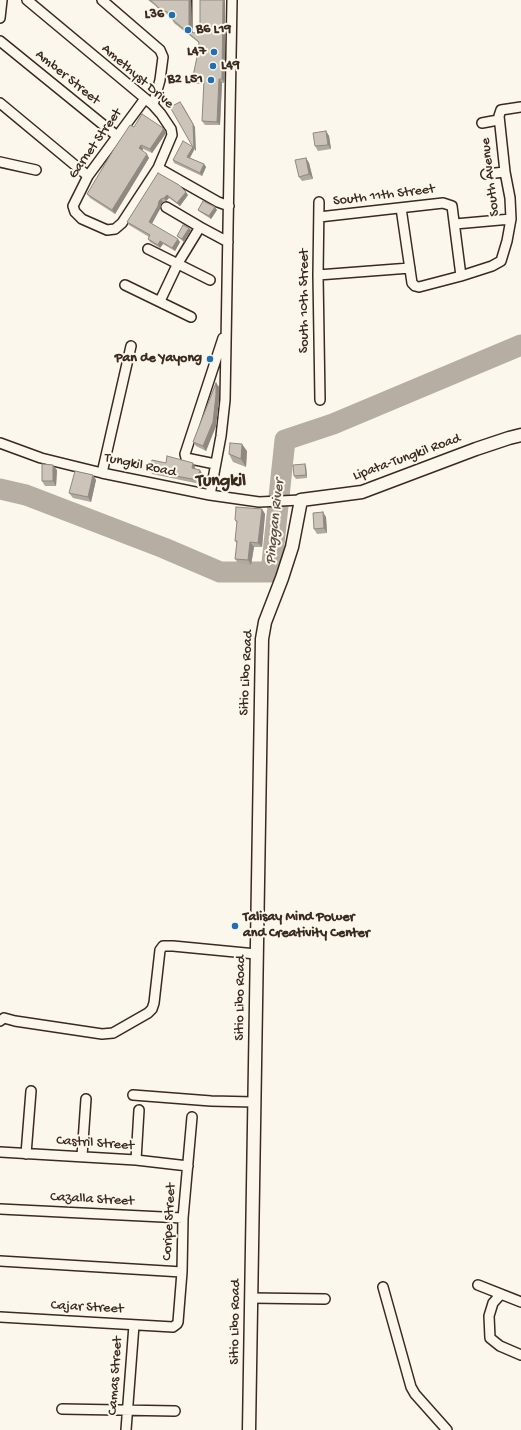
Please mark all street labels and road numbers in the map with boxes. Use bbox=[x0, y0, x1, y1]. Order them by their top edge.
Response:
street label: Amethyst Drive bbox=[97, 41, 177, 113]
street label: Amber Street bbox=[31, 47, 103, 109]
street label: Garnet Street bbox=[66, 106, 126, 182]
street label: South Avenue bbox=[478, 137, 504, 217]
street label: South 11th Street bbox=[332, 181, 436, 211]
street label: South 10th Street bbox=[297, 249, 313, 353]
street label: Lipata-Tungkil Road bbox=[351, 431, 463, 485]
street label: Tungkil Road bbox=[103, 450, 177, 482]
street label: Sitio Libo Road bbox=[236, 630, 258, 716]
street label: Sitio Libo Road bbox=[232, 955, 250, 1041]
street label: Castril Street bbox=[56, 1133, 134, 1155]
street label: Coripe Street bbox=[160, 1183, 180, 1261]
street label: Cazalla Street bbox=[50, 1189, 134, 1211]
street label: Sitio Libo Road bbox=[227, 1279, 245, 1365]
street label: Cajar Street bbox=[50, 1298, 124, 1318]
street label: Camas Street bbox=[105, 1336, 127, 1416]

